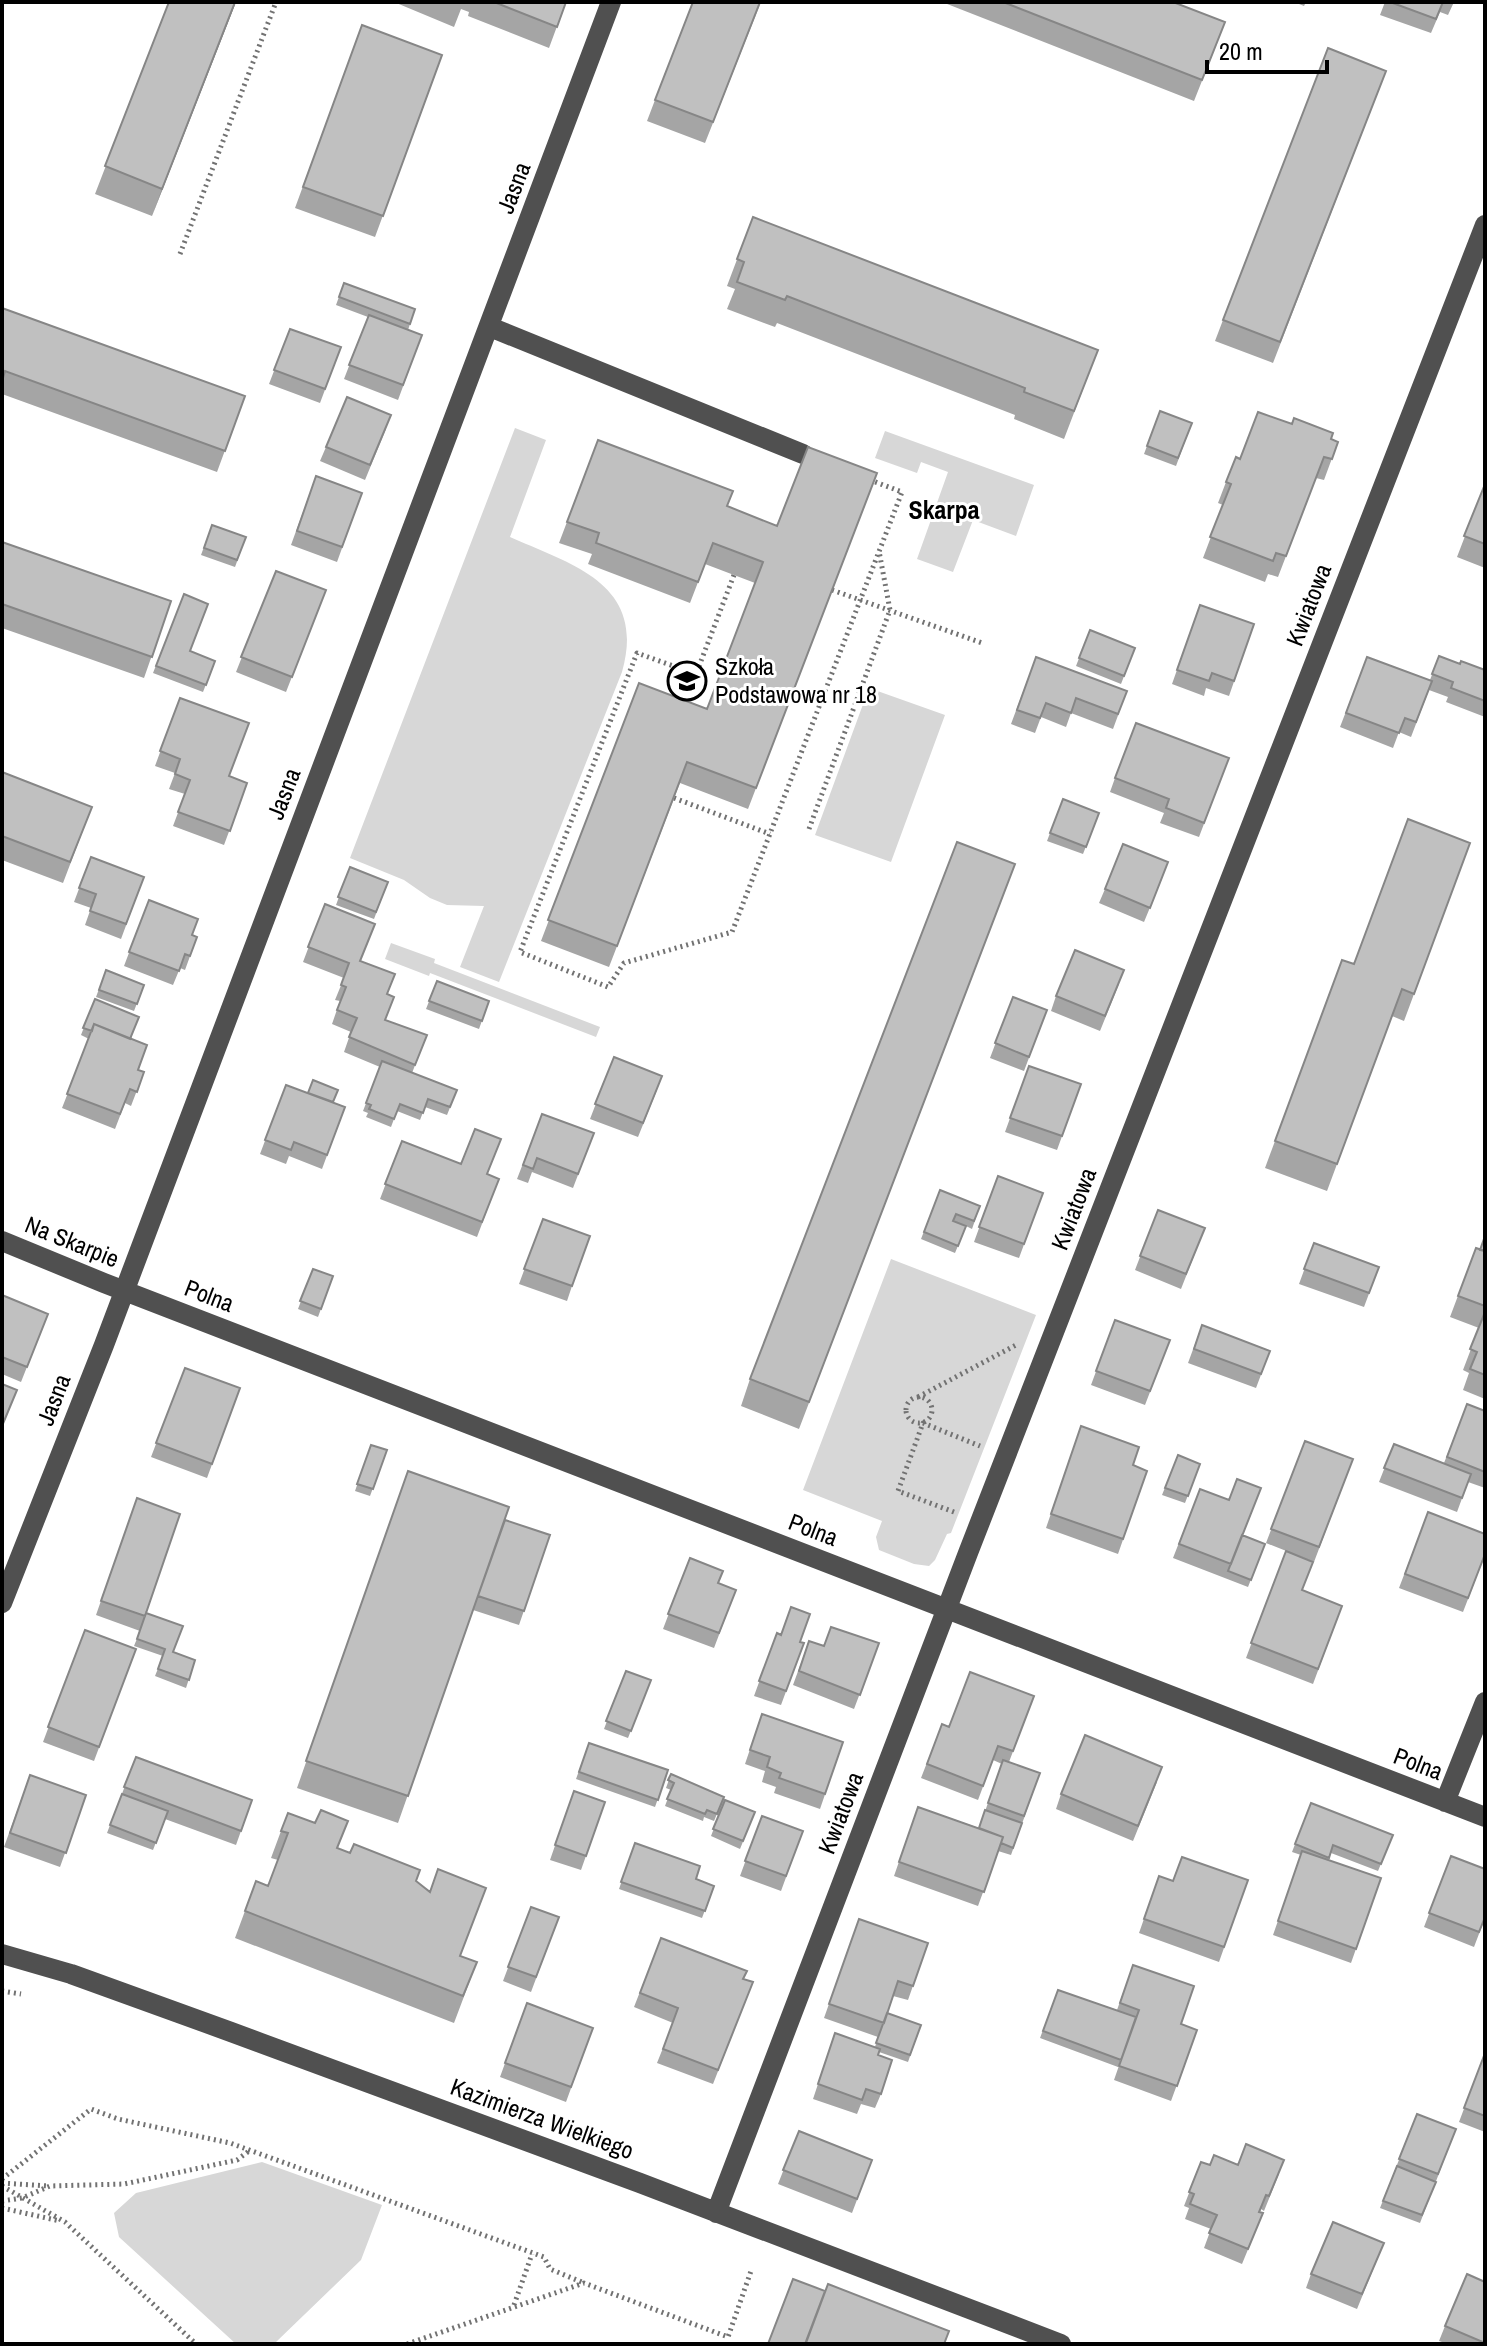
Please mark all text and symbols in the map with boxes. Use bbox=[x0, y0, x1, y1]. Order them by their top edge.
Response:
scale bar bbox=[1207, 24, 1327, 74]
text: 20 m bbox=[1219, 35, 1263, 67]
street label: Jasna bbox=[489, 157, 537, 218]
district label: Skarpa bbox=[908, 492, 980, 527]
street label: Kwiatowa bbox=[1278, 559, 1338, 650]
place label: Szkoła Podstawowa nr 18 bbox=[715, 650, 877, 710]
school or university icon: Szkoła Podstawowa nr 18 bbox=[666, 660, 708, 702]
street label: Jasna bbox=[259, 763, 307, 824]
street label: Kwiatowa bbox=[1043, 1163, 1103, 1254]
street label: Na Skarpie bbox=[21, 1208, 124, 1274]
street label: Polna bbox=[180, 1271, 239, 1319]
street label: Jasna bbox=[29, 1369, 77, 1430]
street label: Polna bbox=[784, 1505, 843, 1553]
street label: Polna bbox=[1389, 1739, 1448, 1787]
street label: Kwiatowa bbox=[810, 1767, 870, 1858]
street label: Kazimierza Wielkiego bbox=[446, 2070, 638, 2166]

